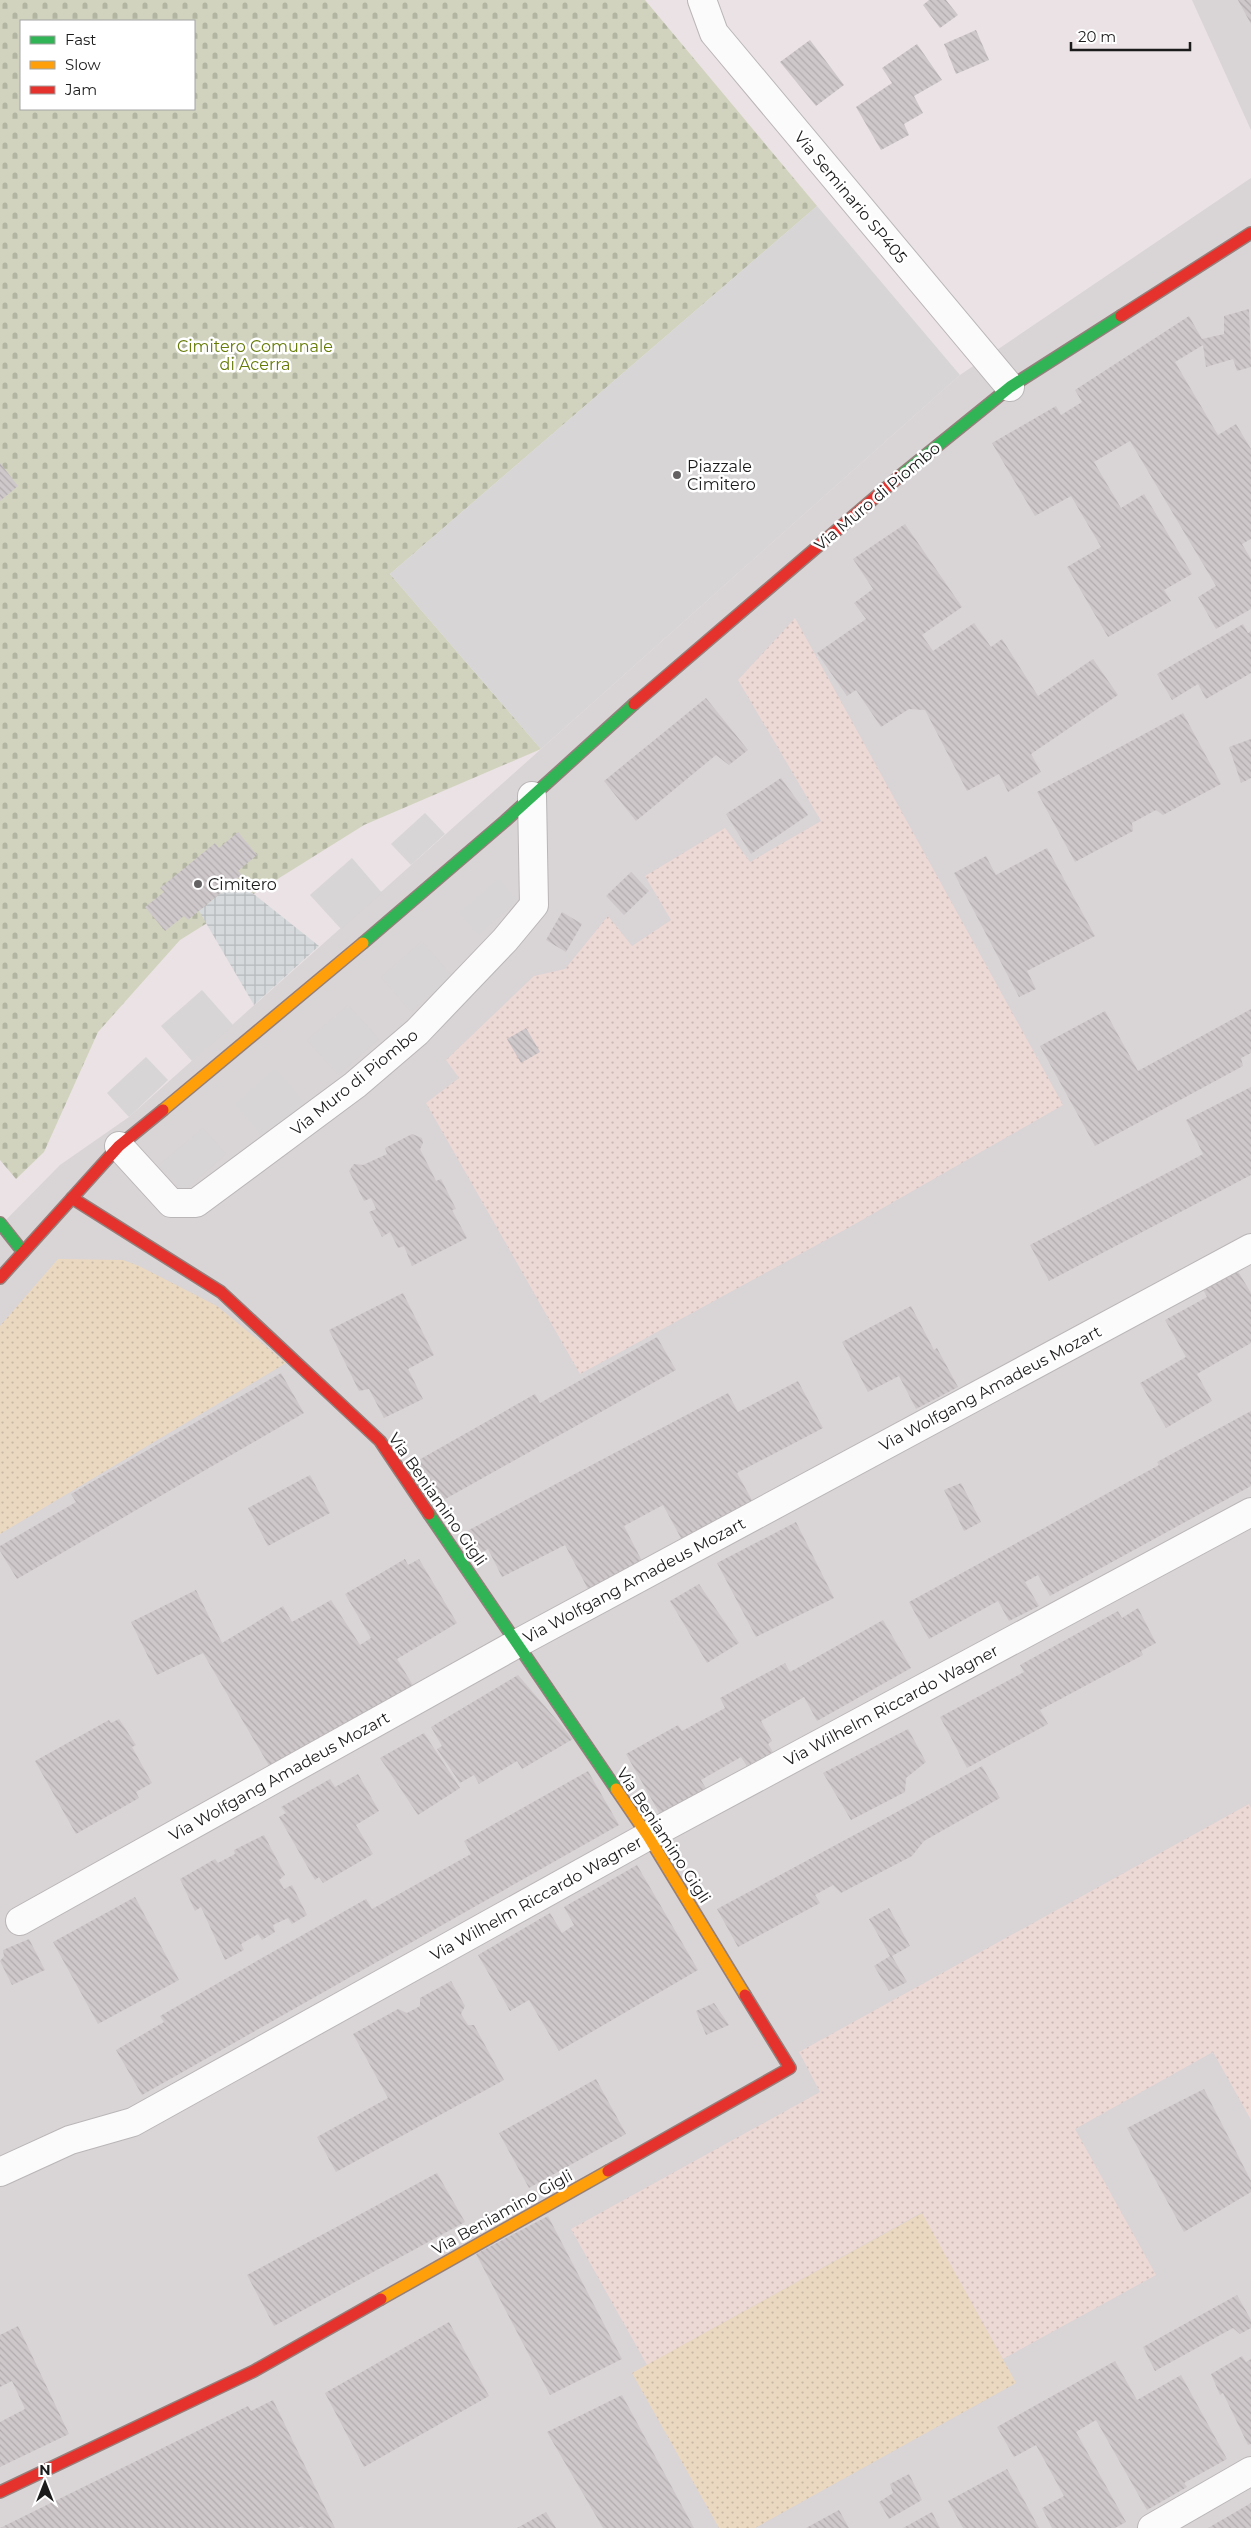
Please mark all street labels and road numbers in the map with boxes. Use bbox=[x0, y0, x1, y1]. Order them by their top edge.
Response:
street label: Via Seminario SP405 bbox=[790, 128, 911, 267]
street label: Via Muro di Piombo bbox=[811, 438, 944, 555]
street label: Via Muro di Piombo bbox=[287, 1025, 422, 1140]
street label: Via Wolfgang Amadeus Mozart bbox=[876, 1321, 1105, 1455]
street label: Via Beniamino Gigli bbox=[385, 1429, 491, 1569]
street label: Via Wolfgang Amadeus Mozart bbox=[520, 1513, 749, 1647]
street label: Via Wilhelm Riccardo Wagner bbox=[781, 1641, 1001, 1770]
street label: Via Wolfgang Amadeus Mozart bbox=[166, 1708, 393, 1845]
street label: Via Beniamino Gigli bbox=[613, 1764, 714, 1907]
street label: Via Wilhelm Riccardo Wagner bbox=[427, 1832, 646, 1965]
street label: Via Beniamino Gigli bbox=[429, 2166, 576, 2259]

